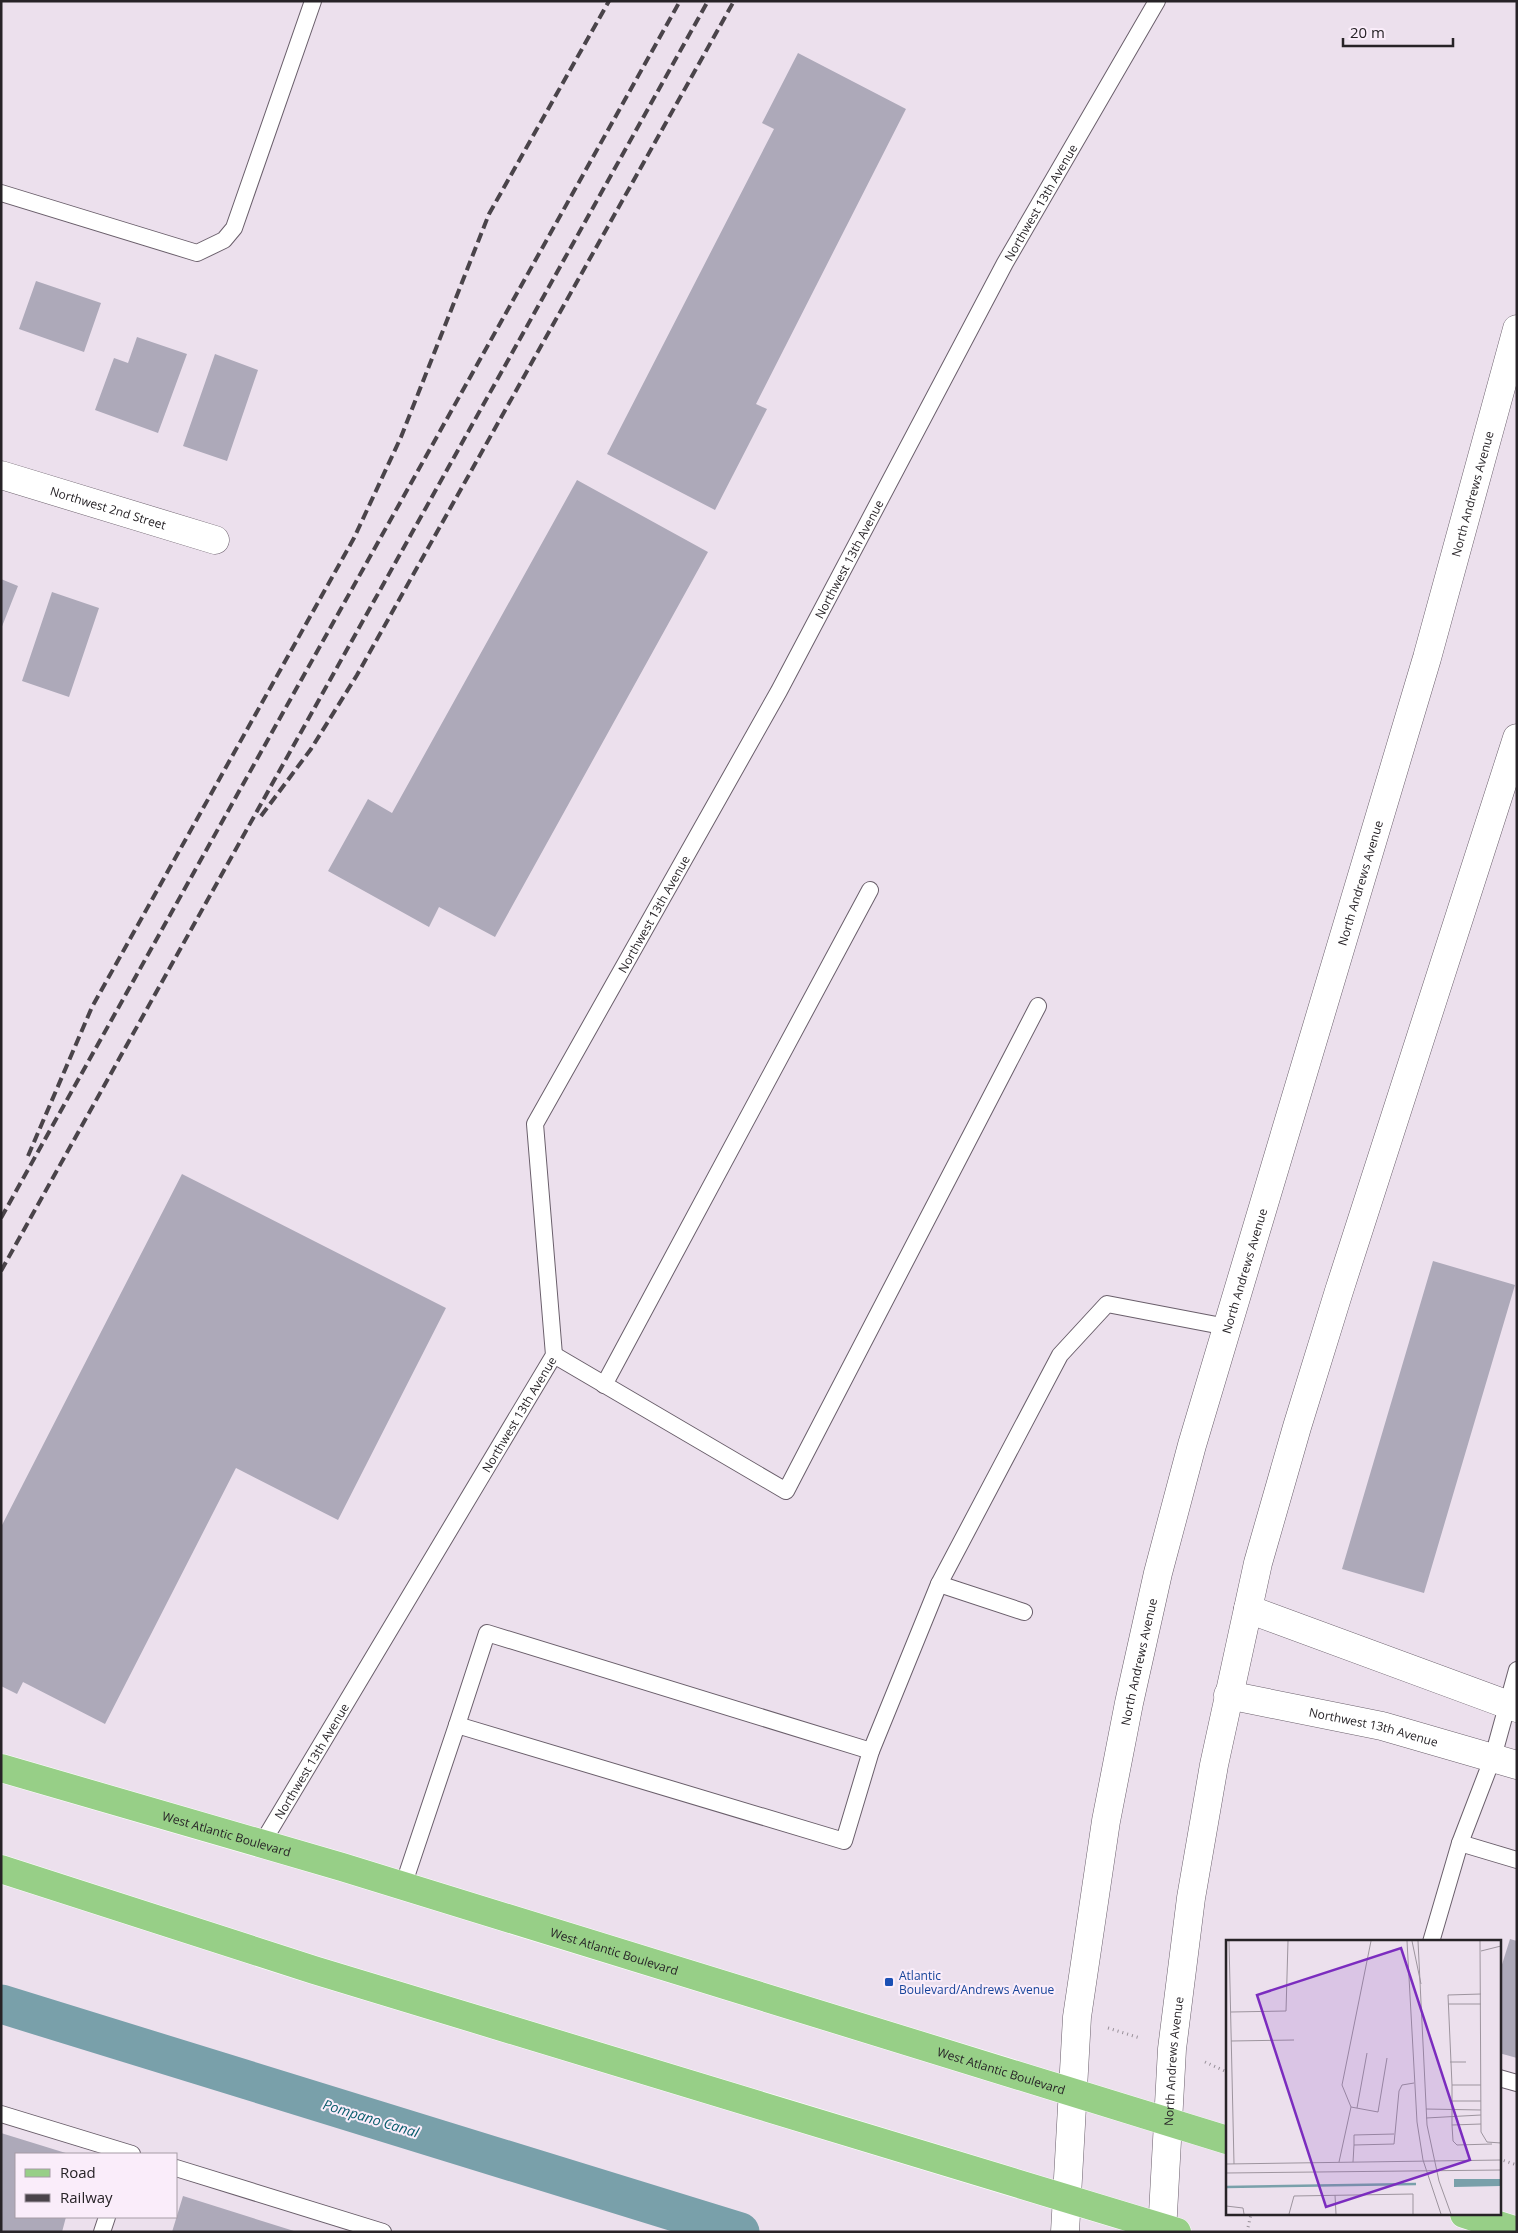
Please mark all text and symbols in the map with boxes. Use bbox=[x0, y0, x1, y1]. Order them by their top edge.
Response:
scale bar bbox=[1343, 15, 1453, 47]
text: 20 m bbox=[1350, 22, 1385, 42]
street label: Northwest 13th Avenue bbox=[1000, 140, 1081, 264]
street label: North Andrews Avenue bbox=[1447, 429, 1497, 559]
street label: Northwest 2nd Street bbox=[48, 482, 168, 533]
street label: Northwest 13th Avenue bbox=[810, 496, 887, 621]
street label: North Andrews Avenue bbox=[1333, 818, 1387, 947]
street label: Northwest 13th Avenue bbox=[614, 852, 693, 976]
street label: North Andrews Avenue bbox=[1217, 1206, 1271, 1336]
street label: Northwest 13th Avenue bbox=[477, 1353, 560, 1475]
street label: North Andrews Avenue bbox=[1116, 1596, 1161, 1727]
street label: Northwest 13th Avenue bbox=[270, 1700, 353, 1822]
street label: Northwest 13th Avenue bbox=[1308, 1703, 1440, 1750]
street label: West Atlantic Boulevard bbox=[160, 1807, 293, 1860]
street label: West Atlantic Boulevard bbox=[548, 1923, 680, 1979]
inset map bbox=[1226, 1940, 1500, 2216]
place label: Atlantic Boulevard/Andrews Avenue bbox=[899, 1967, 1055, 1998]
marker: Atlantic Boulevard/Andrews Avenue bbox=[883, 1976, 895, 1988]
street label: North Andrews Avenue bbox=[1159, 1995, 1187, 2127]
street label: West Atlantic Boulevard bbox=[935, 2043, 1067, 2098]
water label: Pompano Canal bbox=[321, 2094, 422, 2142]
legend bbox=[15, 2153, 178, 2218]
text: Road bbox=[60, 2162, 96, 2182]
text: Railway bbox=[60, 2187, 113, 2207]

